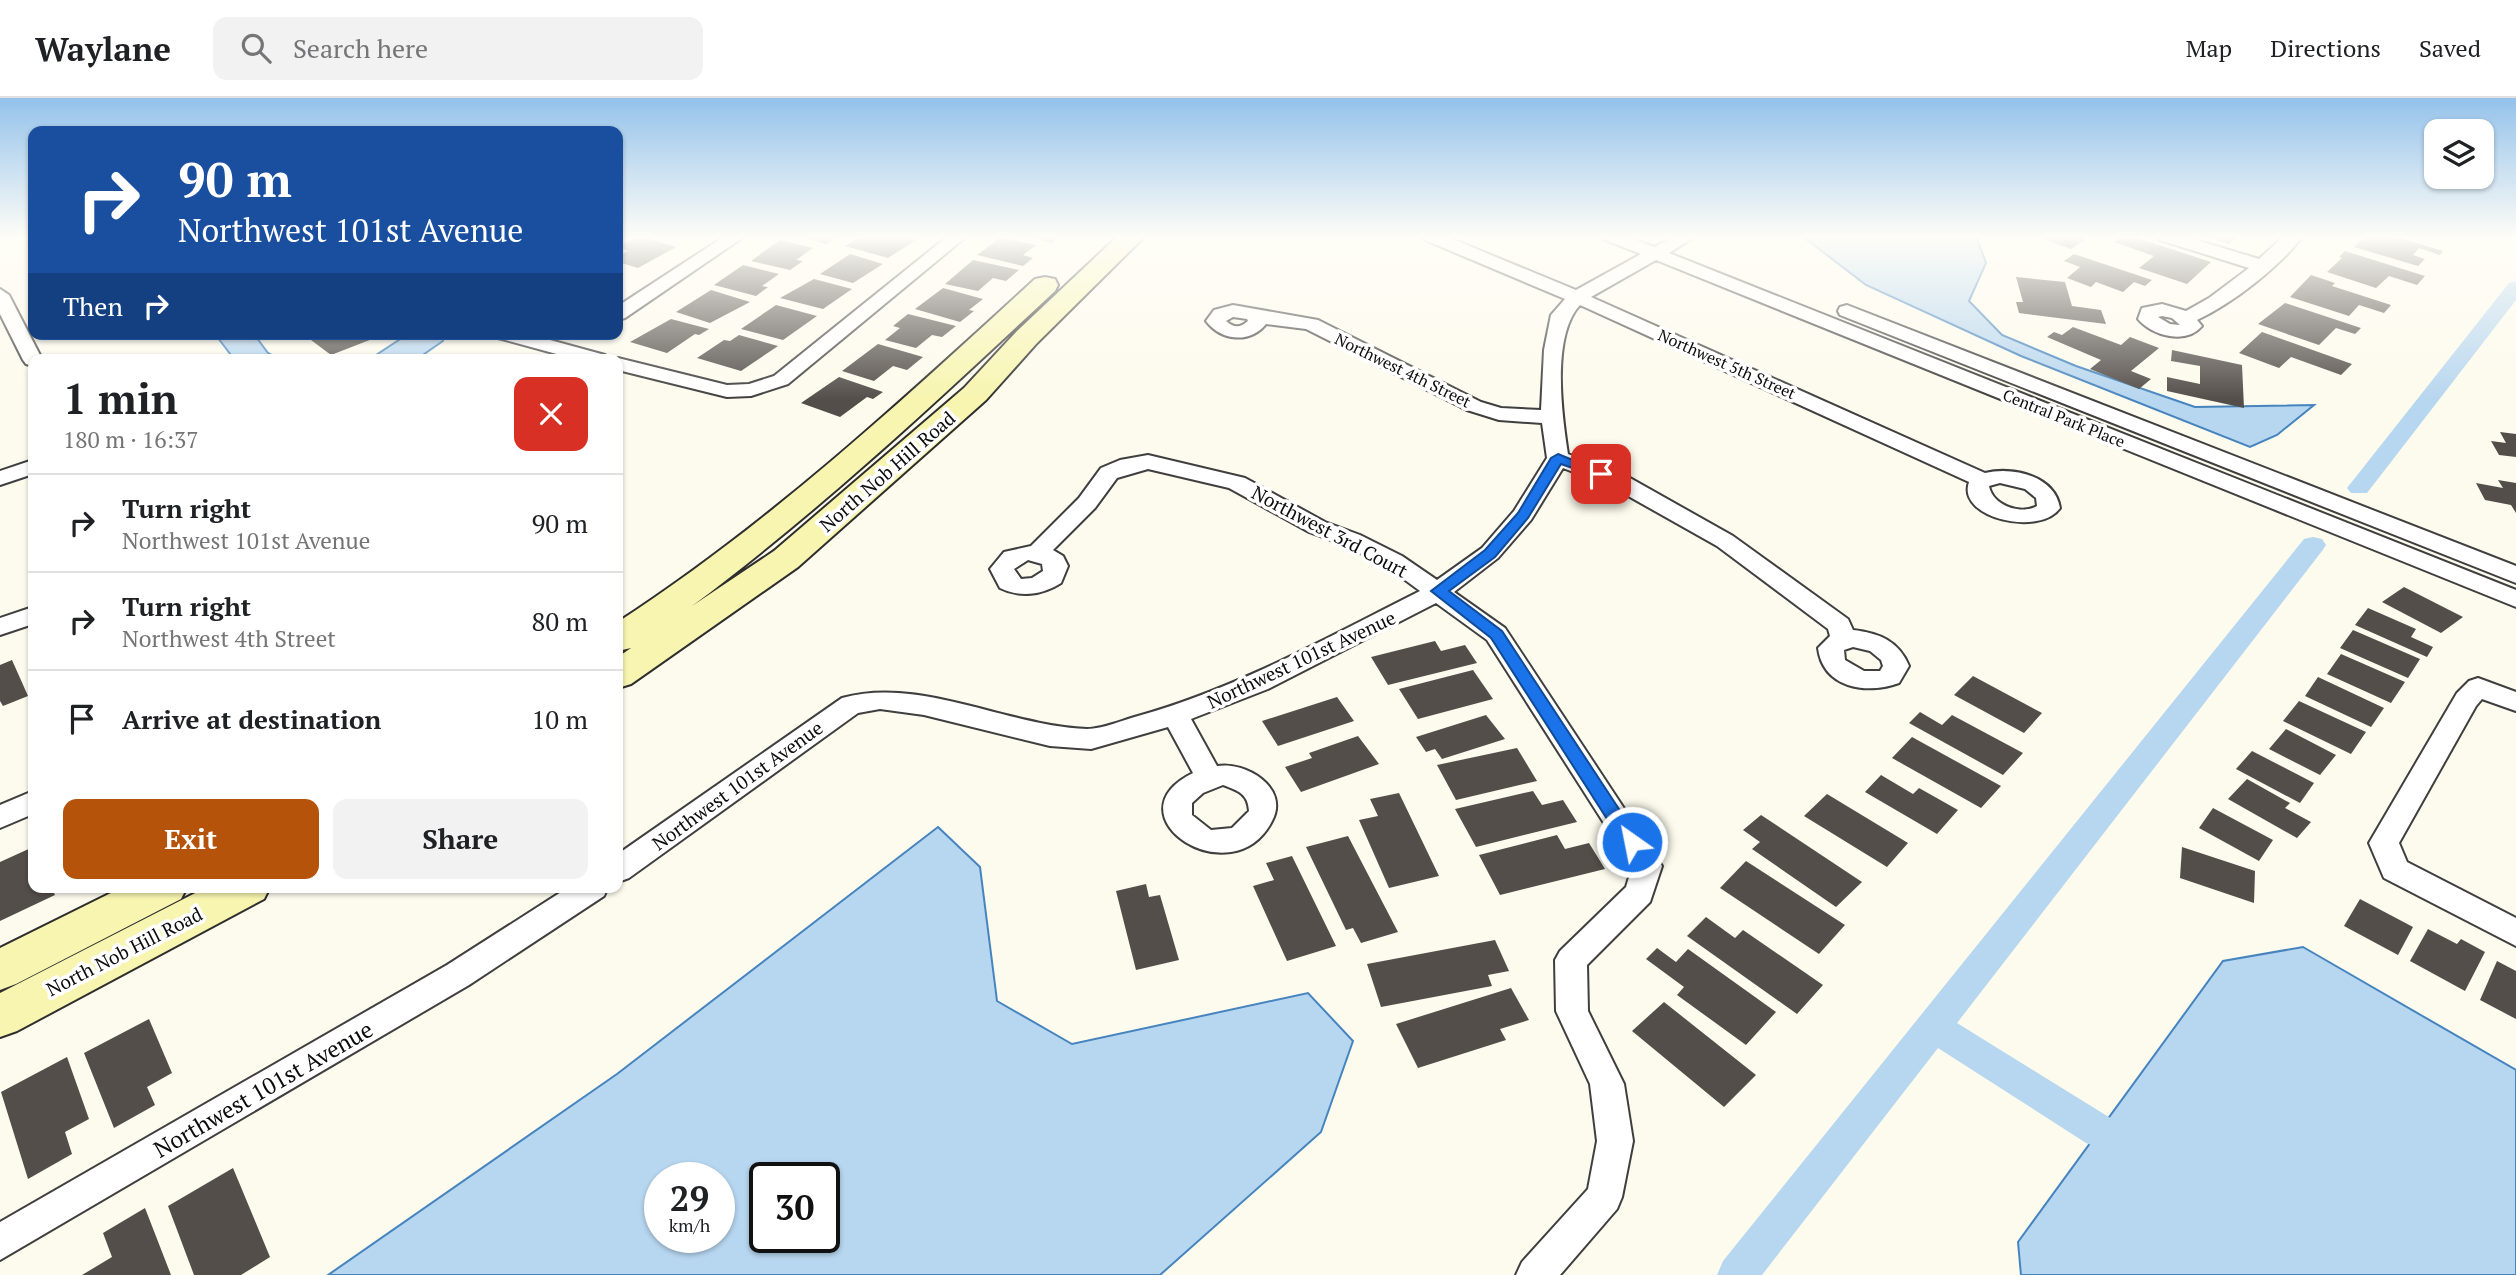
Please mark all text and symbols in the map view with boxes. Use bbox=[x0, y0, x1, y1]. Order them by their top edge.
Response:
search box bbox=[213, 17, 703, 80]
text: Waylane bbox=[35, 27, 171, 70]
icon: search bbox=[237, 29, 275, 67]
text: Search here bbox=[293, 31, 428, 65]
text: Map bbox=[2186, 32, 2232, 64]
text: Directions bbox=[2270, 32, 2381, 64]
text: Saved bbox=[2419, 32, 2481, 64]
map controls bbox=[2424, 119, 2494, 189]
button: layers bbox=[2424, 119, 2494, 189]
text: 90 m bbox=[178, 146, 292, 211]
icon: right bbox=[63, 154, 154, 245]
text: Northwest 101st Avenue bbox=[178, 209, 523, 251]
icon: right bbox=[137, 287, 175, 325]
text: Then bbox=[63, 289, 123, 323]
street label: Northwest 5th Street bbox=[1655, 324, 1799, 404]
street label: Northwest 4th Street bbox=[1331, 328, 1475, 413]
text: 1 min bbox=[63, 370, 178, 426]
button: close bbox=[514, 377, 588, 451]
street label: Central Park Place bbox=[2000, 383, 2128, 453]
street label: North Nob Hill Road bbox=[814, 405, 960, 537]
text: 180 m · 16:37 bbox=[63, 424, 198, 455]
pin bbox=[1571, 444, 1631, 504]
icon: arrive bbox=[1582, 455, 1620, 493]
street label: Northwest 3rd Court bbox=[1248, 479, 1412, 583]
text: Turn right bbox=[122, 491, 251, 525]
icon: right bbox=[63, 504, 101, 542]
text: 90 m bbox=[532, 506, 588, 540]
text: Northwest 101st Avenue bbox=[122, 525, 370, 556]
text: Turn right bbox=[122, 589, 251, 623]
icon: right bbox=[63, 602, 101, 640]
text: 80 m bbox=[532, 604, 588, 638]
street label: Northwest 101st Avenue bbox=[1203, 604, 1399, 714]
text: Northwest 4th Street bbox=[122, 623, 336, 654]
icon: arrive bbox=[63, 700, 101, 738]
text: Arrive at destination bbox=[122, 702, 381, 736]
text: 10 m bbox=[532, 702, 588, 736]
street label: Northwest 101st Avenue bbox=[647, 715, 827, 855]
button: Exit bbox=[63, 799, 319, 879]
button: Share bbox=[333, 799, 588, 879]
position arrow bbox=[1595, 805, 1669, 879]
street label: North Nob Hill Road bbox=[42, 901, 207, 1001]
street label: Northwest 101st Avenue bbox=[148, 1014, 378, 1164]
speed limit sign: 30 bbox=[749, 1162, 840, 1253]
text: 29 bbox=[670, 1175, 709, 1221]
text: km/h bbox=[669, 1213, 710, 1237]

